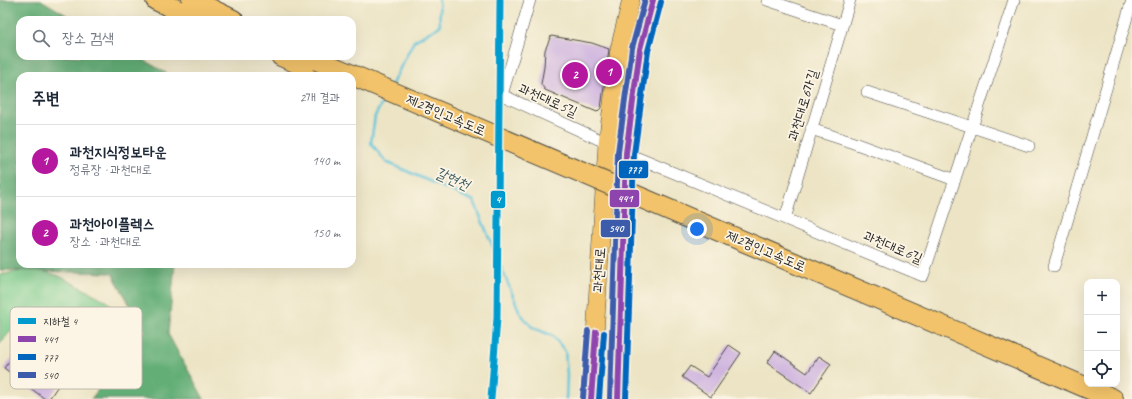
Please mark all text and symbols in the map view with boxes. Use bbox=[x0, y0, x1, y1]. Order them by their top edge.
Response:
search box bbox=[16, 16, 356, 60]
icon: search bbox=[30, 27, 52, 49]
text: 장소 검색 bbox=[62, 29, 114, 48]
pin: 1 bbox=[596, 57, 622, 87]
pin: 2 bbox=[562, 60, 588, 90]
street label: 과천대로6가길 bbox=[784, 66, 822, 143]
street label: 과천대로5길 bbox=[516, 79, 581, 121]
text: 주변 bbox=[32, 88, 59, 109]
text: 2개 결과 bbox=[300, 90, 340, 106]
street label: 제2경인고속도로 bbox=[403, 91, 489, 139]
text: 과천지식정보타운 bbox=[70, 143, 167, 162]
text: 1 bbox=[42, 153, 48, 169]
text: 140 m bbox=[312, 153, 340, 169]
line badge: 777 bbox=[618, 160, 649, 179]
text: 정류장 · 과천대로 bbox=[70, 162, 152, 178]
text: 777 bbox=[627, 162, 642, 176]
water label: 갈현천 bbox=[432, 163, 474, 196]
line badge: 441 bbox=[609, 189, 640, 208]
line badge: 4 bbox=[490, 190, 506, 209]
text: 441 bbox=[618, 191, 633, 205]
text: 4 bbox=[496, 192, 503, 206]
text: 과천아이플렉스 bbox=[70, 215, 155, 234]
line badge: 540 bbox=[600, 219, 631, 238]
your location bbox=[687, 219, 707, 239]
text: 540 bbox=[609, 221, 624, 235]
text: 2 bbox=[42, 225, 48, 241]
text: 150 m bbox=[312, 225, 340, 241]
street label: 제2경인고속도로 bbox=[723, 227, 809, 275]
street label: 과천대로6길 bbox=[861, 227, 926, 267]
text: 장소 · 과천대로 bbox=[70, 234, 142, 250]
street label: 과천대로 bbox=[589, 247, 609, 293]
map controls bbox=[1084, 279, 1120, 387]
button: + bbox=[1084, 279, 1120, 315]
legend bbox=[10, 307, 142, 389]
text: 지하철 4 bbox=[43, 314, 78, 328]
button: − bbox=[1084, 315, 1120, 351]
text: 441 bbox=[43, 332, 59, 346]
text: 777 bbox=[43, 350, 59, 364]
button: locate bbox=[1084, 351, 1120, 387]
text: 540 bbox=[43, 368, 59, 382]

